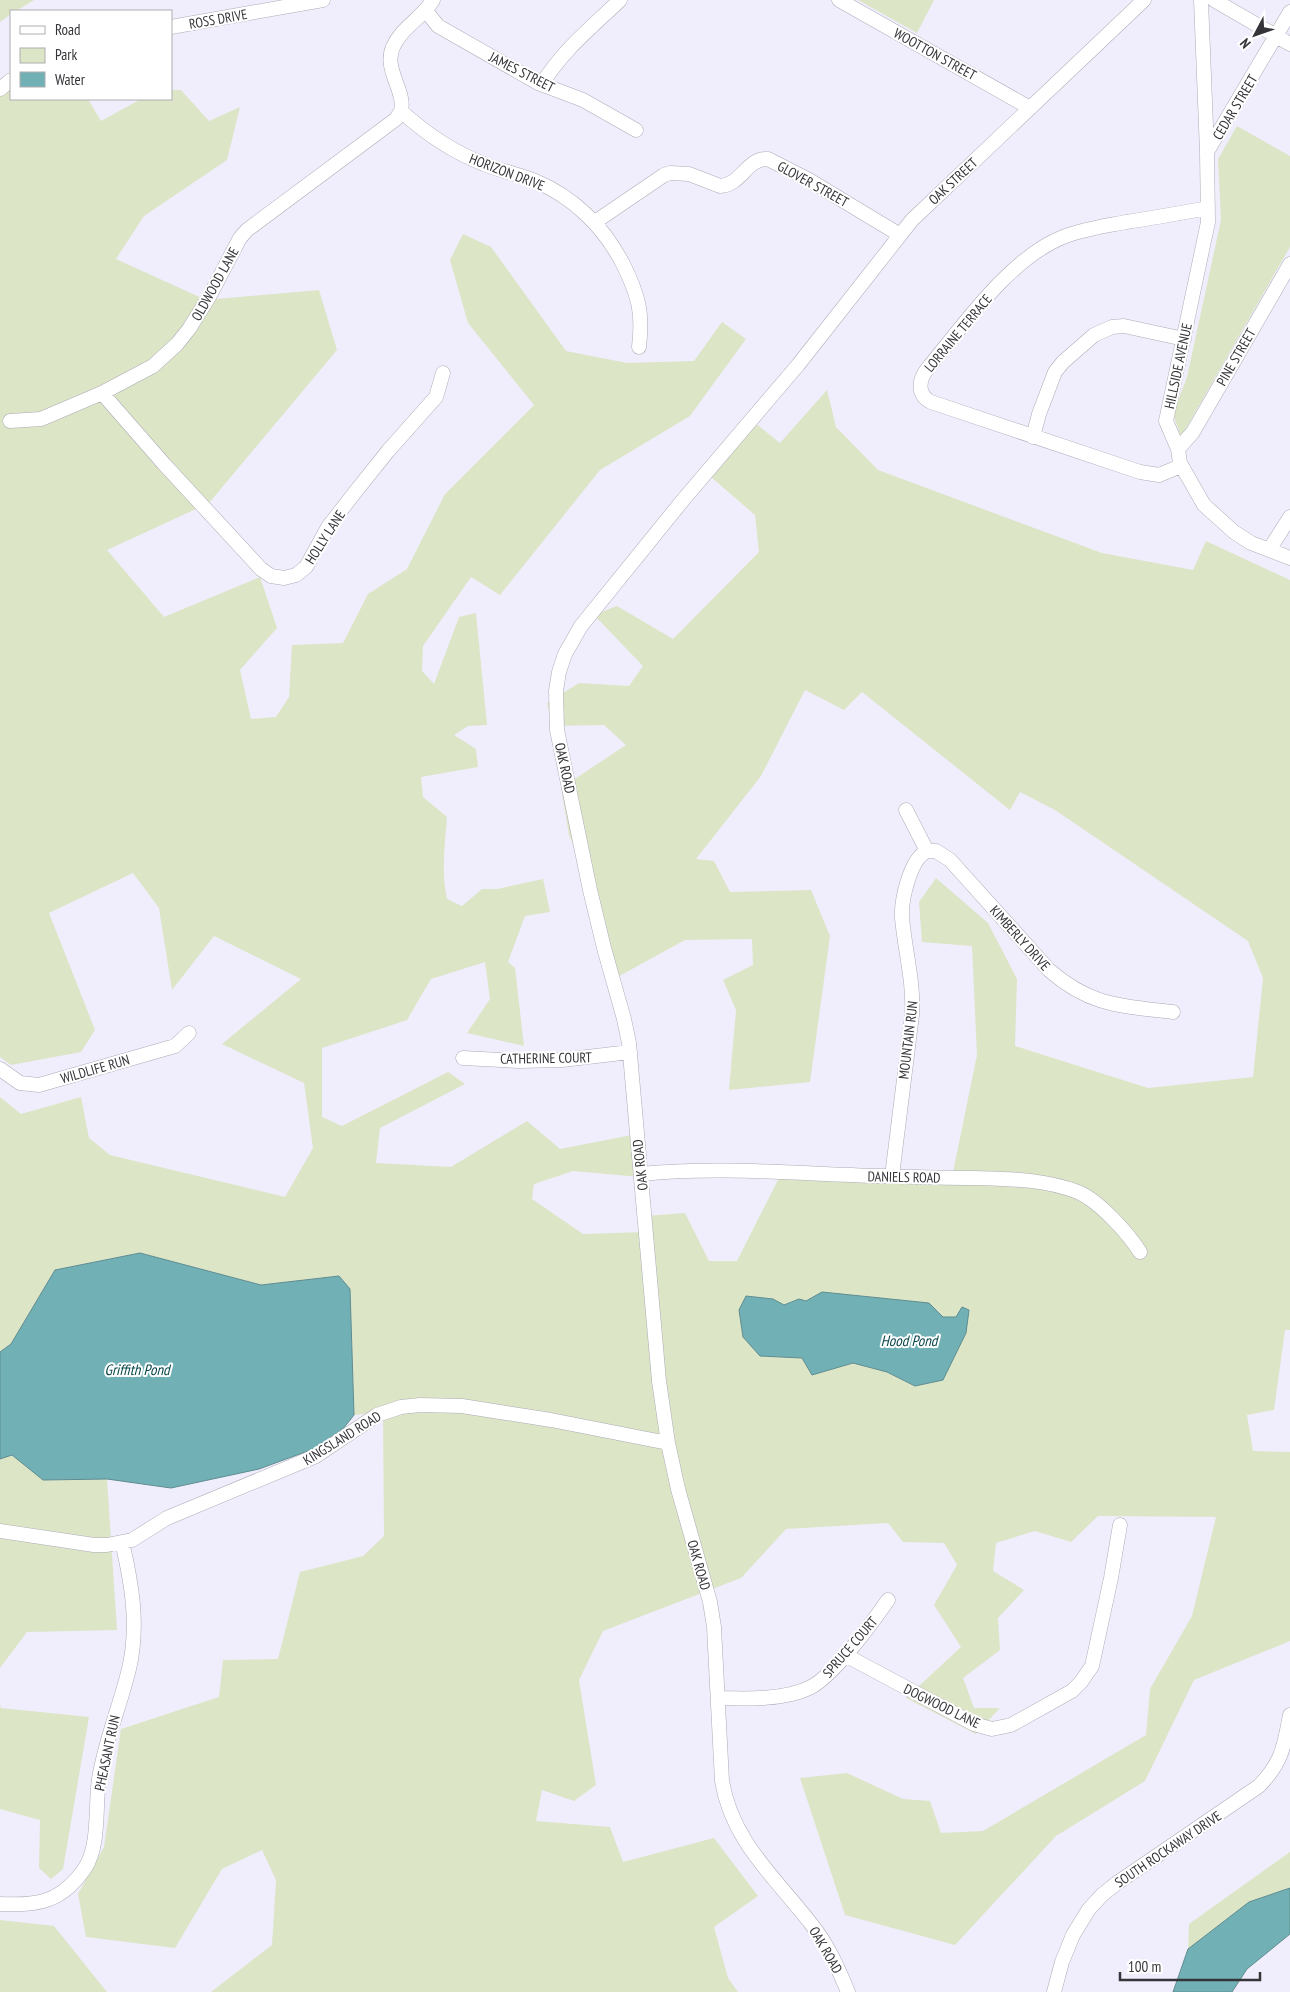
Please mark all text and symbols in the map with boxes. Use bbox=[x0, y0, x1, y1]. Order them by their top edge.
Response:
street label: ROSS DRIVE bbox=[187, 5, 249, 33]
legend bbox=[10, 10, 172, 100]
north arrow bbox=[1230, 10, 1280, 60]
text: Road bbox=[55, 20, 81, 39]
street label: WOOTTON STREET bbox=[891, 24, 980, 84]
text: N bbox=[1236, 35, 1254, 52]
text: Park bbox=[55, 45, 77, 64]
street label: JAMES STREET bbox=[485, 47, 558, 96]
text: Water bbox=[55, 70, 86, 89]
street label: CEDAR STREET bbox=[1208, 70, 1262, 143]
street label: HORIZON DRIVE bbox=[467, 149, 547, 195]
street label: OAK STREET bbox=[925, 153, 982, 208]
street label: GLOVER STREET bbox=[774, 157, 852, 211]
street label: OLDWOOD LANE bbox=[187, 244, 243, 324]
street label: LORRAINE TERRACE bbox=[920, 290, 996, 376]
street label: HILLSIDE AVENUE bbox=[1160, 322, 1196, 410]
street label: PINE STREET bbox=[1212, 324, 1260, 389]
street label: HOLLY LANE bbox=[301, 507, 349, 567]
street label: OAK ROAD bbox=[551, 741, 579, 795]
street label: KIMBERLY DRIVE bbox=[986, 902, 1054, 974]
street label: MOUNTAIN RUN bbox=[894, 1000, 922, 1080]
street label: CATHERINE COURT bbox=[500, 1048, 593, 1068]
street label: WILDLIFE RUN bbox=[58, 1051, 132, 1087]
street label: OAK ROAD bbox=[628, 1139, 652, 1191]
street label: DANIELS ROAD bbox=[867, 1167, 941, 1187]
water label: Hood Pond bbox=[881, 1331, 940, 1350]
water label: Griffith Pond bbox=[105, 1360, 172, 1379]
street label: KINGSLAND ROAD bbox=[300, 1407, 384, 1469]
street label: OAK ROAD bbox=[683, 1538, 715, 1592]
street label: SPRUCE COURT bbox=[819, 1612, 882, 1681]
street label: DOGWOOD LANE bbox=[901, 1680, 983, 1732]
street label: PHEASANT RUN bbox=[90, 1714, 124, 1792]
street label: SOUTH ROCKAWAY DRIVE bbox=[1111, 1807, 1225, 1891]
street label: OAK ROAD bbox=[805, 1923, 847, 1977]
scale bar bbox=[1120, 1950, 1260, 1982]
text: 100 m bbox=[1128, 1957, 1161, 1976]

